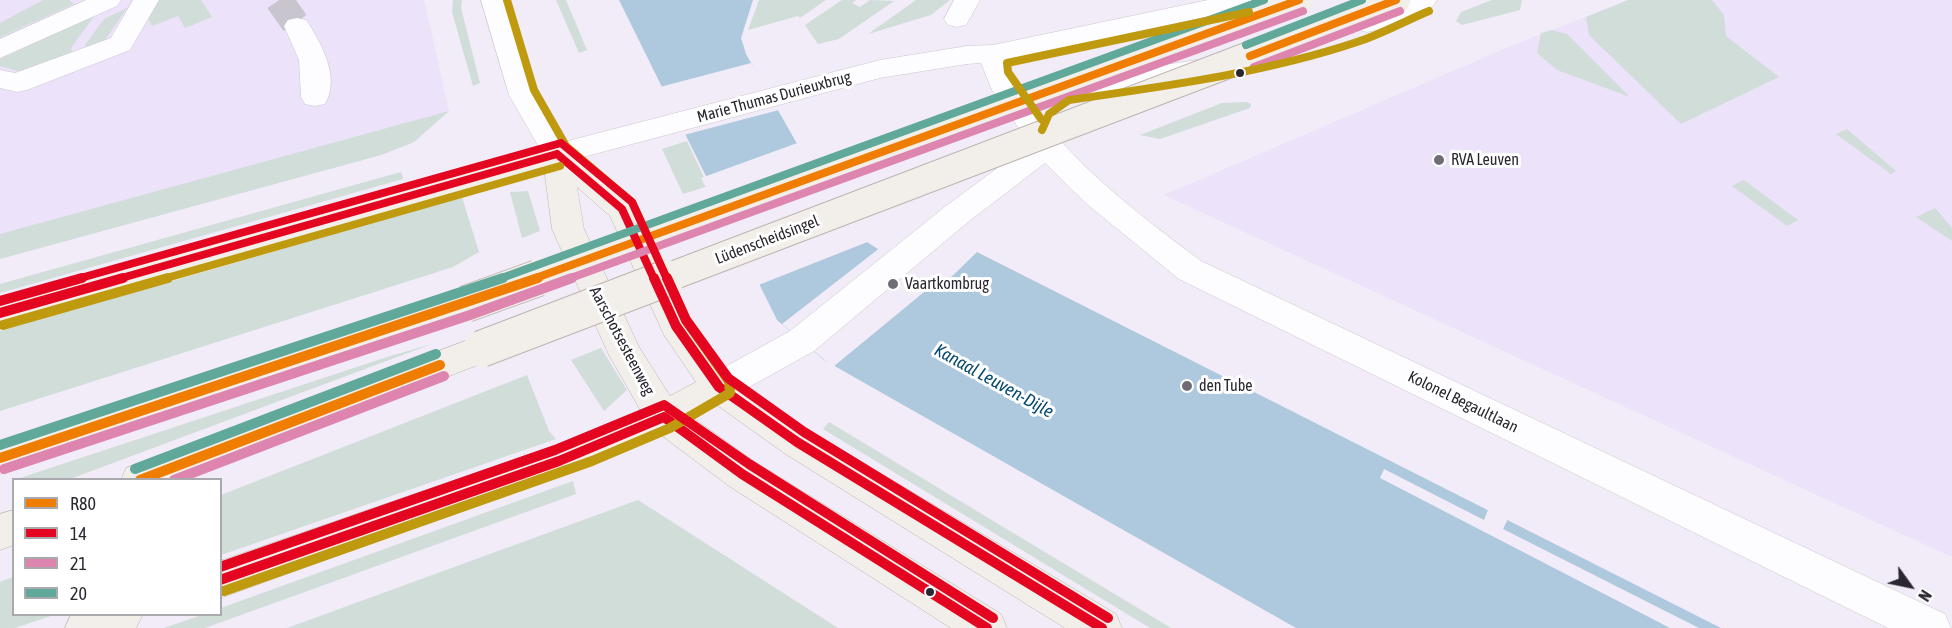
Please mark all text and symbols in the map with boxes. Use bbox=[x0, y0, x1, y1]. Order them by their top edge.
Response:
street label: Marie Thumas Durieuxbrug bbox=[695, 67, 853, 127]
unlabelled marker bbox=[1234, 67, 1246, 79]
place label: RVA Leuven bbox=[1451, 150, 1519, 170]
marker: RVA Leuven bbox=[1432, 153, 1446, 167]
street label: Lüdenscheidsingel bbox=[712, 211, 822, 269]
place label: Vaartkombrug bbox=[905, 274, 989, 294]
marker: Vaartkombrug bbox=[886, 277, 900, 291]
street label: Aarschotsesteenweg bbox=[585, 283, 659, 399]
water label: Kanaal Leuven-Dijle bbox=[931, 339, 1057, 423]
street label: Kolonel Begaultlaan bbox=[1405, 367, 1521, 437]
place label: den Tube bbox=[1199, 376, 1253, 396]
marker: den Tube bbox=[1180, 379, 1194, 393]
legend bbox=[12, 478, 222, 616]
text: R80 bbox=[70, 493, 96, 514]
text: 14 bbox=[70, 523, 87, 544]
text: 21 bbox=[70, 553, 87, 574]
north arrow bbox=[1880, 556, 1940, 616]
text: 20 bbox=[70, 583, 87, 604]
unlabelled marker bbox=[924, 586, 936, 598]
text: N bbox=[1915, 587, 1935, 605]

